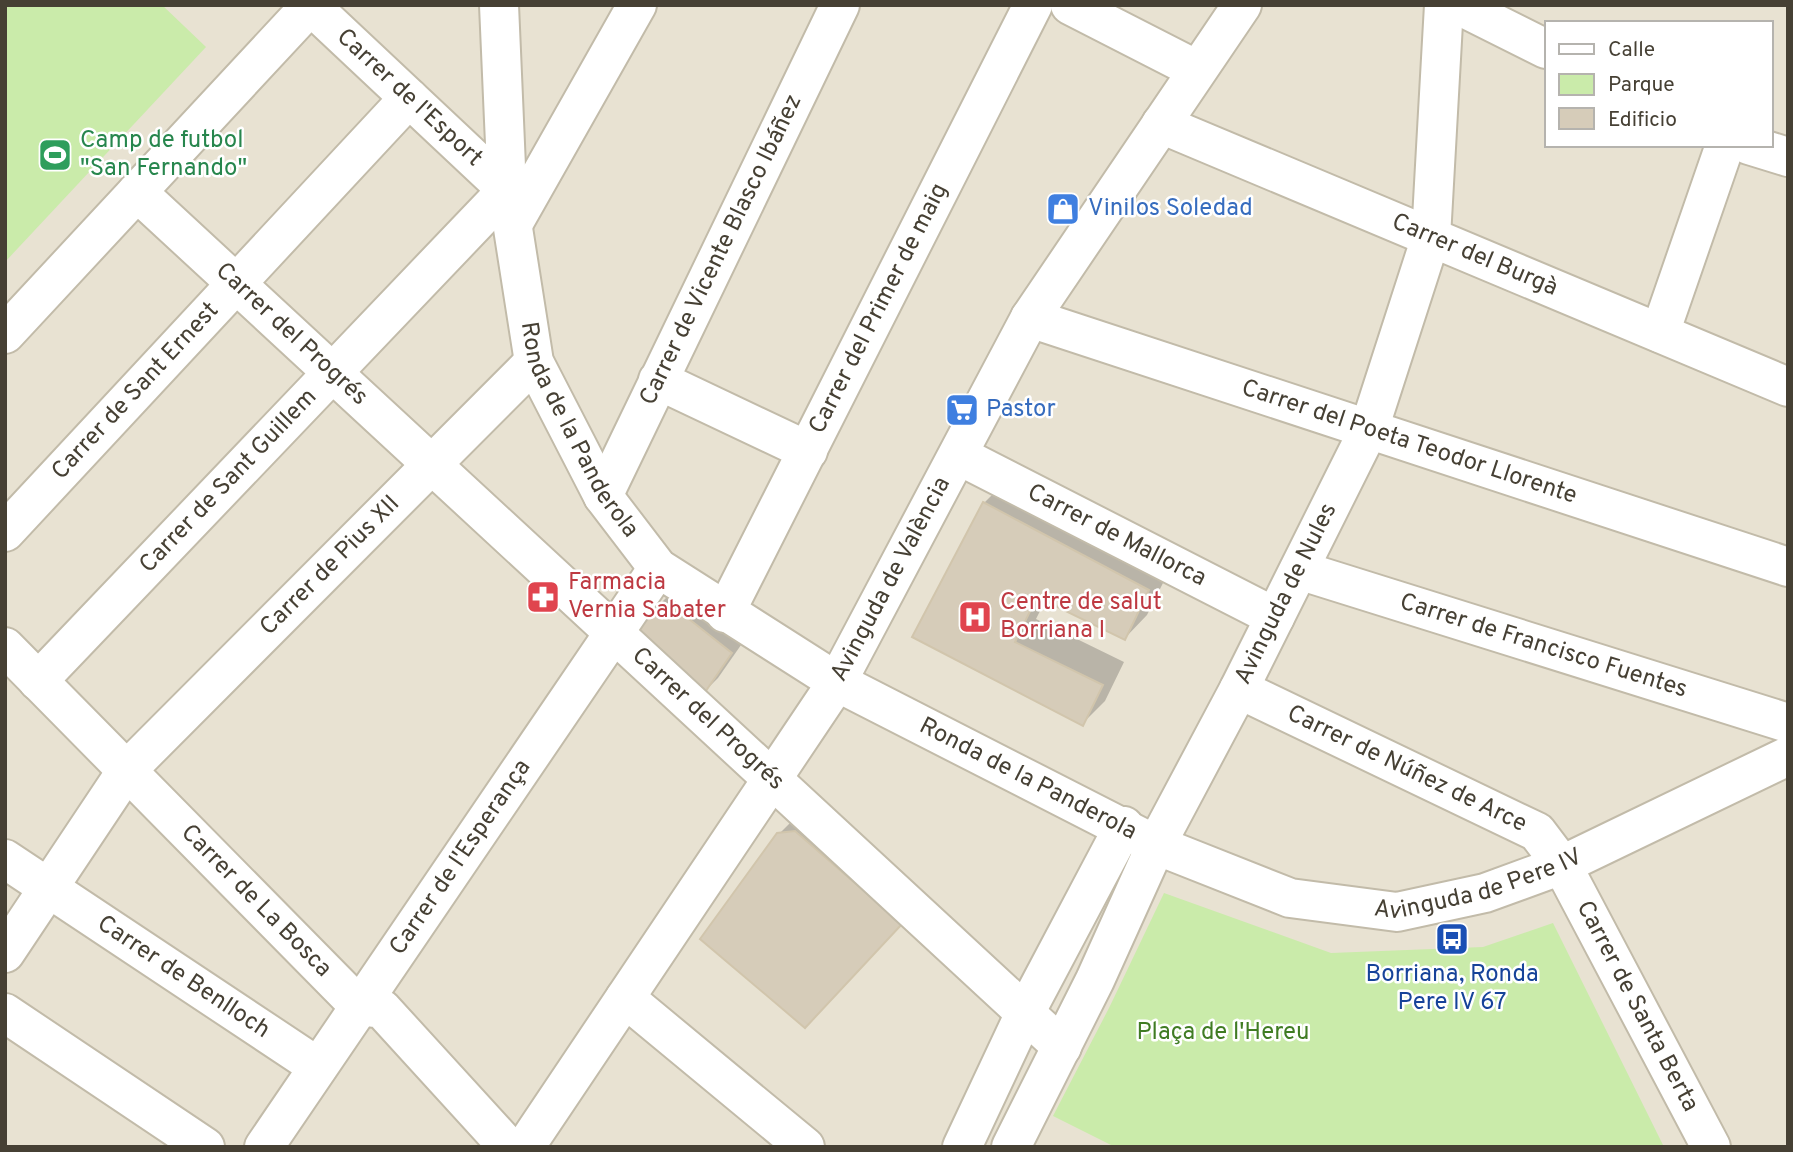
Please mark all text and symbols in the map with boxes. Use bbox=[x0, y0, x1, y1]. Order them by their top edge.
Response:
legend bbox=[1545, 21, 1772, 147]
street label: Carrer de l'Esport bbox=[330, 23, 488, 173]
text: Calle bbox=[1608, 37, 1655, 64]
text: Parque bbox=[1608, 72, 1675, 99]
street label: Carrer de Vicente Blasco Ibáñez bbox=[634, 90, 809, 410]
text: Edificio bbox=[1608, 107, 1677, 134]
place label: Camp de futbol "San Fernando" bbox=[80, 126, 247, 184]
sports icon: Camp de futbol "San Fernando" bbox=[36, 136, 74, 174]
street label: Carrer del Primer de maig bbox=[803, 178, 955, 439]
shop icon: Vinilos Soledad bbox=[1044, 190, 1082, 228]
place label: Vinilos Soledad bbox=[1088, 194, 1253, 224]
street label: Carrer del Burgà bbox=[1387, 207, 1562, 304]
street label: Carrer del Progrés bbox=[209, 257, 374, 412]
street label: Carrer de Sant Ernest bbox=[46, 296, 226, 487]
street label: Ronda de la Panderola bbox=[513, 320, 645, 544]
street label: Carrer del Poeta Teodor Llorente bbox=[1237, 373, 1581, 512]
street label: Carrer de Sant Guillem bbox=[133, 383, 324, 580]
supermarket icon: Pastor bbox=[943, 391, 981, 429]
place label: Pastor bbox=[986, 395, 1056, 425]
street label: Avinguda de València bbox=[825, 472, 958, 687]
street label: Carrer de Mallorca bbox=[1022, 478, 1211, 594]
street label: Carrer de Pius XII bbox=[254, 490, 407, 642]
street label: Avinguda de Nules bbox=[1229, 498, 1344, 690]
place label: Farmacia Vernia Sabater bbox=[568, 568, 726, 626]
pharmacy icon: Farmacia Vernia Sabater bbox=[524, 578, 562, 616]
street label: Carrer de Francisco Fuentes bbox=[1396, 587, 1691, 705]
place label: Centre de salut Borriana I bbox=[1000, 588, 1162, 646]
hospital icon: Centre de salut Borriana I bbox=[956, 598, 994, 636]
street label: Carrer del Progrés bbox=[625, 641, 790, 797]
street label: Carrer de Núñez de Arce bbox=[1282, 699, 1531, 840]
street label: Ronda de la Panderola bbox=[914, 711, 1141, 847]
street label: Carrer de l'Esperança bbox=[384, 754, 538, 961]
street label: Carrer de La Bosca bbox=[174, 818, 338, 984]
street label: Avinguda de Pere IV bbox=[1372, 842, 1587, 927]
street label: Carrer de Santa Berta bbox=[1569, 896, 1705, 1117]
street label: Carrer de Benlloch bbox=[91, 909, 275, 1046]
bus stop icon: Borriana, Ronda Pere IV 67 bbox=[1433, 920, 1471, 958]
place label: Borriana, Ronda Pere IV 67 bbox=[1365, 960, 1539, 1018]
park label: Plaça de l'Hereu bbox=[1136, 1018, 1310, 1048]

